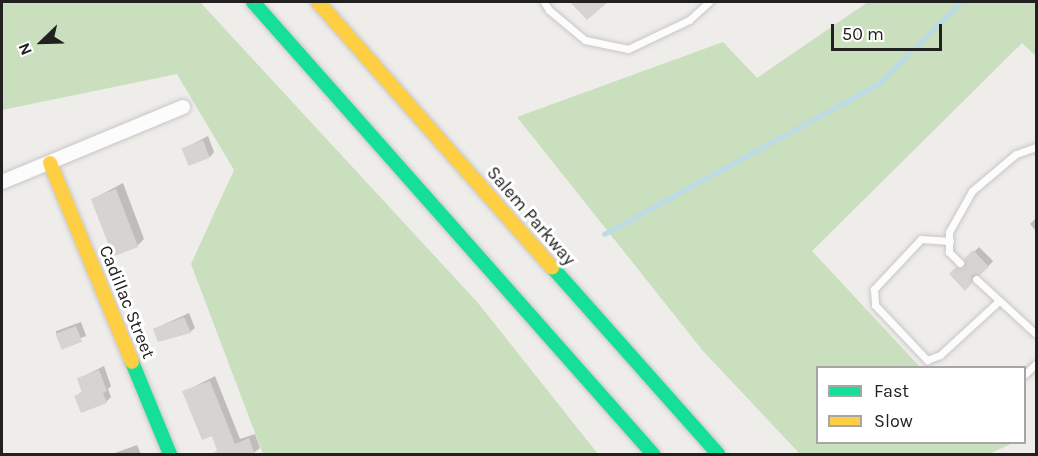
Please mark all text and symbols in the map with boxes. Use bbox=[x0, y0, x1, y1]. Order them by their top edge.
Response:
north arrow bbox=[12, 12, 72, 72]
scale bar bbox=[834, 12, 945, 50]
text: 50 m bbox=[842, 23, 884, 45]
text: N bbox=[14, 40, 36, 58]
street label: Salem Parkway bbox=[482, 162, 580, 270]
street label: Cadillac Street bbox=[95, 242, 159, 362]
legend bbox=[816, 366, 1026, 444]
text: Fast bbox=[874, 380, 909, 402]
text: Slow bbox=[874, 410, 913, 432]

